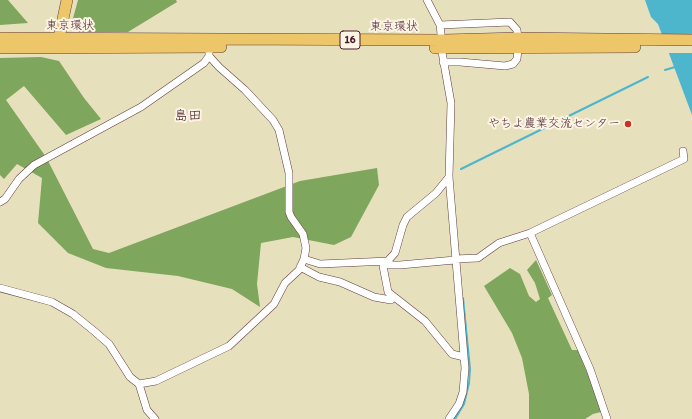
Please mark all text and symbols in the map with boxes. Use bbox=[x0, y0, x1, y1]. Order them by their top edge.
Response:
street label: 東京環状 bbox=[46, 19, 94, 33]
street label: 東京環状 bbox=[370, 20, 418, 34]
road number: 16 bbox=[340, 31, 360, 49]
district label: 島田 bbox=[174, 108, 202, 124]
place label: やちよ農業交流センター bbox=[488, 117, 620, 131]
marker: やちよ農業交流センター bbox=[623, 119, 633, 129]

